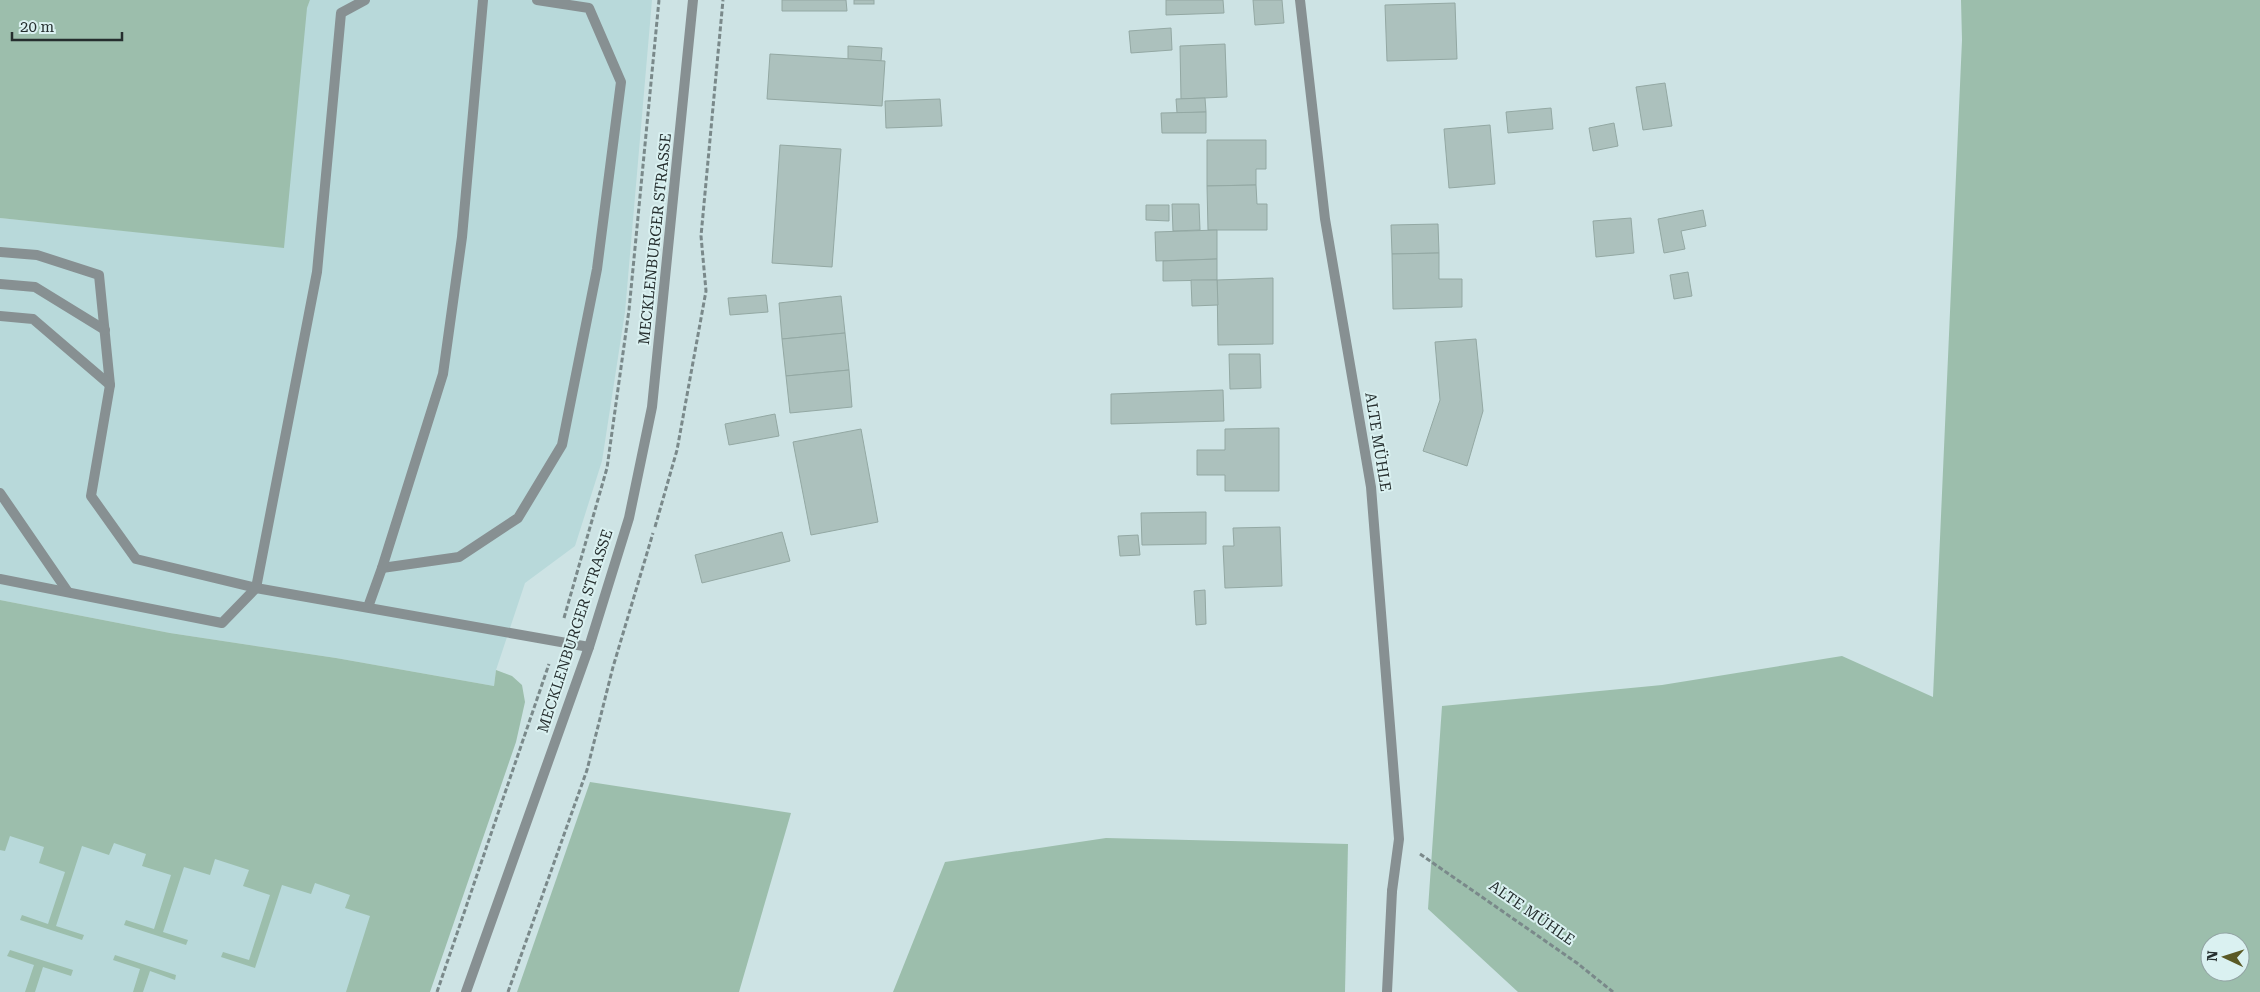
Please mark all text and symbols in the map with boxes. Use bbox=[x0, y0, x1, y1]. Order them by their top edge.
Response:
scale bar bbox=[12, 10, 122, 42]
text: 20 m bbox=[20, 18, 55, 36]
street label: MECKLENBURGER STRASSE bbox=[635, 132, 675, 346]
street label: ALTE MÜHLE bbox=[1361, 391, 1395, 493]
street label: MECKLENBURGER STRASSE bbox=[534, 527, 616, 735]
street label: ALTE MÜHLE bbox=[1486, 877, 1578, 949]
north arrow bbox=[2200, 932, 2250, 982]
text: N bbox=[2204, 950, 2220, 962]

